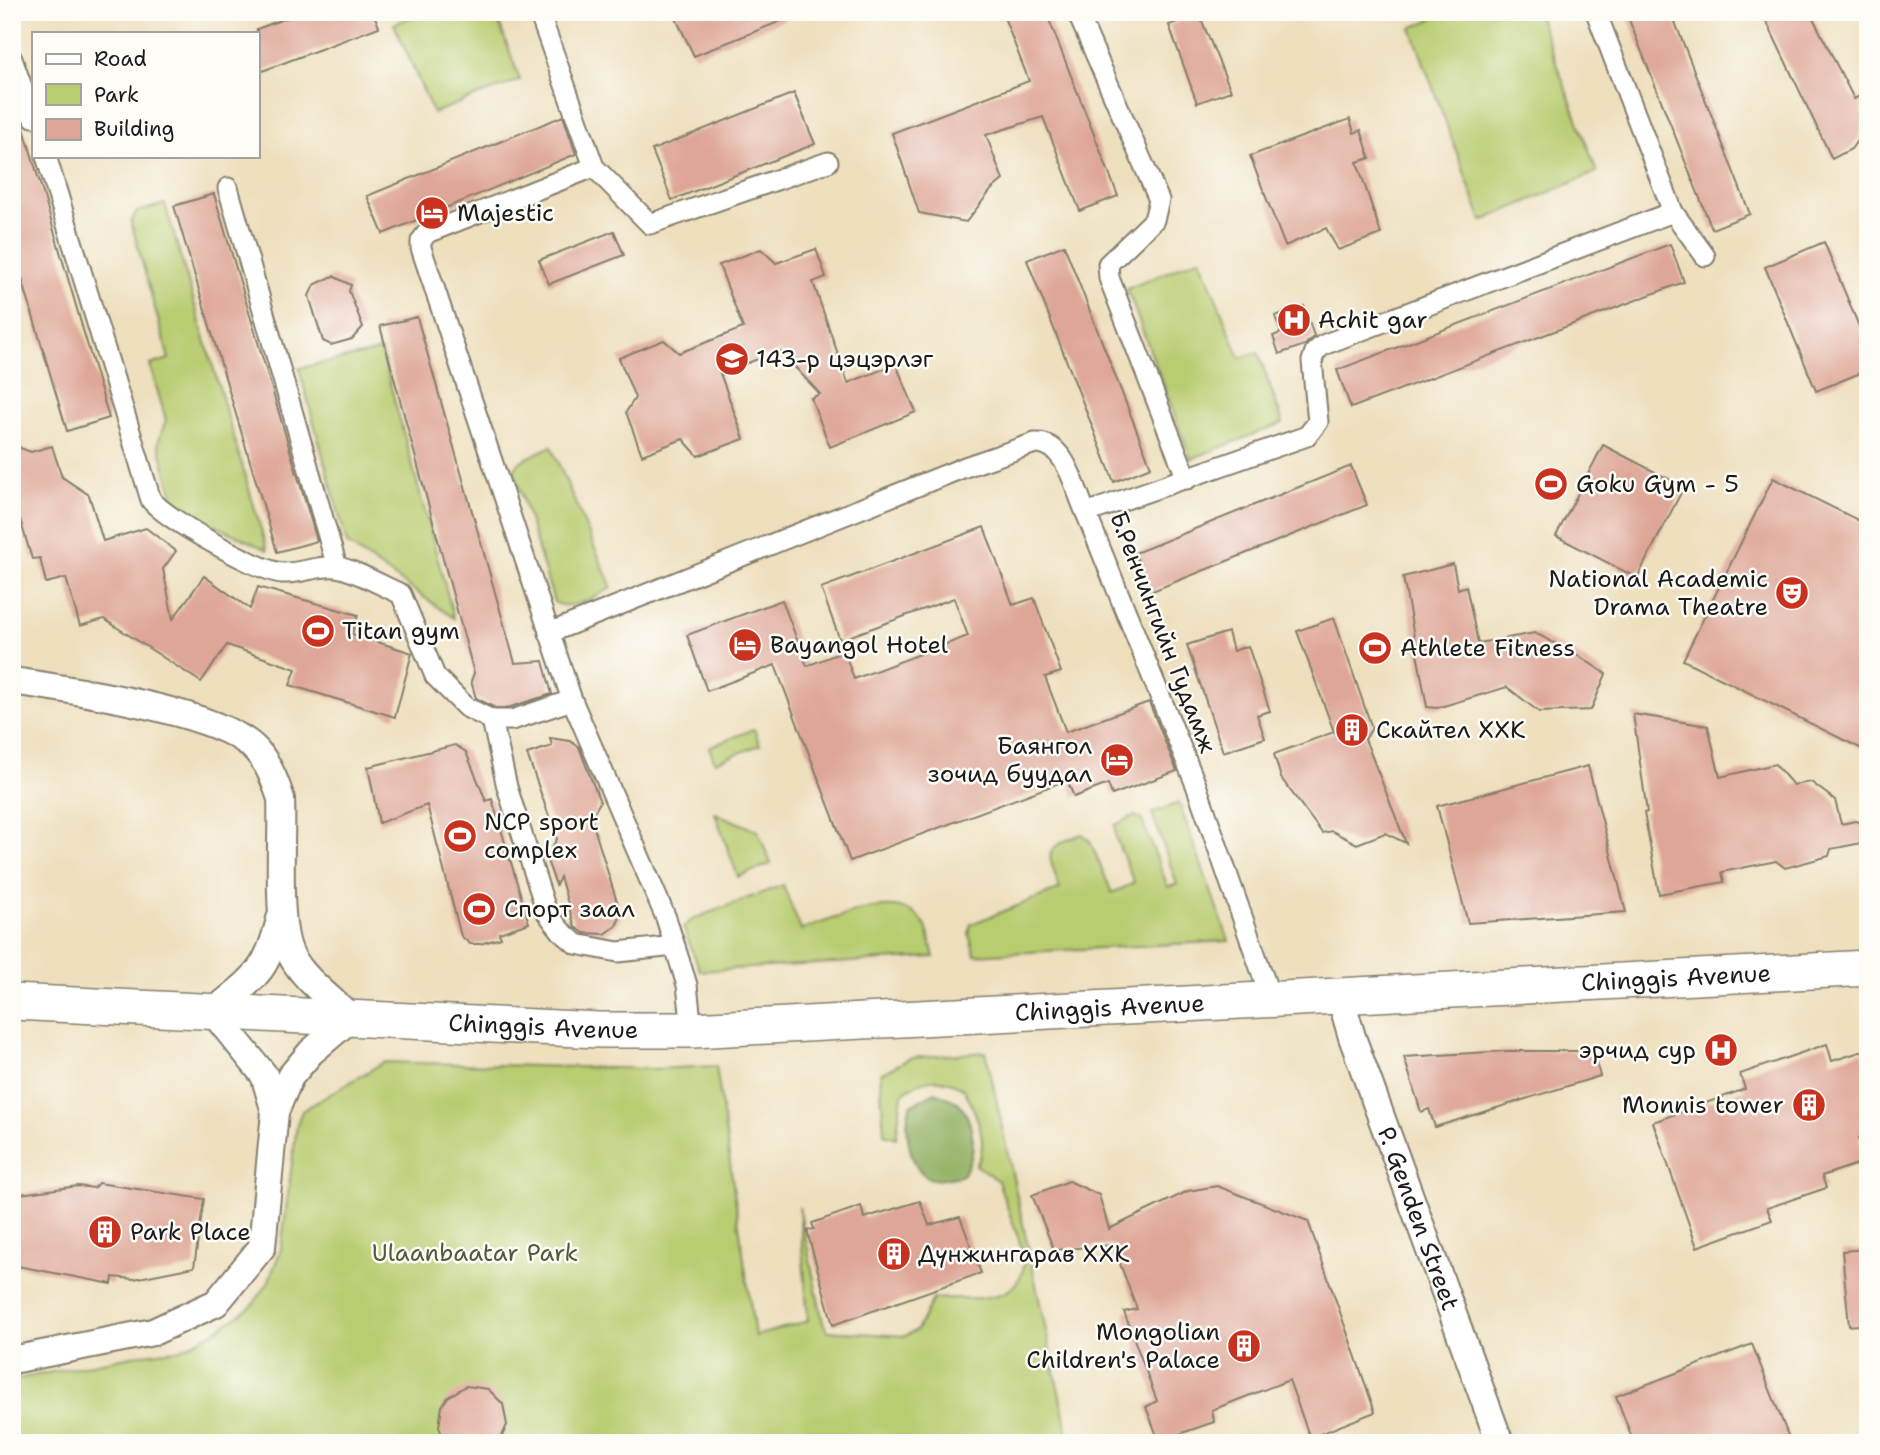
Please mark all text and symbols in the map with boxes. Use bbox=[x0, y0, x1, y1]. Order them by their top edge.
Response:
legend bbox=[32, 32, 259, 158]
text: Road bbox=[94, 45, 147, 73]
text: Park bbox=[94, 81, 139, 109]
text: Building bbox=[94, 115, 174, 143]
hotel icon: Majestic bbox=[413, 194, 451, 232]
place label: Majestic bbox=[457, 197, 554, 229]
hospital icon: Achit gar bbox=[1275, 301, 1313, 339]
place label: Achit gar bbox=[1318, 304, 1428, 336]
school or university icon: 143-р цэцэрлэг bbox=[713, 340, 751, 378]
place label: 143-р цэцэрлэг bbox=[756, 343, 934, 375]
sports icon: Goku Gym - 5 bbox=[1532, 465, 1570, 503]
place label: Goku Gym - 5 bbox=[1576, 468, 1739, 500]
street label: Б.Ренчингийн Гудамж bbox=[1102, 507, 1224, 757]
place label: National Academic Drama Theatre bbox=[1548, 563, 1768, 623]
theatre icon: National Academic Drama Theatre bbox=[1773, 574, 1811, 612]
sports icon: Titan gym bbox=[299, 612, 337, 650]
place label: Titan gym bbox=[342, 615, 460, 647]
hotel icon: Bayangol Hotel bbox=[726, 626, 764, 664]
place label: Bayangol Hotel bbox=[770, 629, 949, 661]
sports icon: Athlete Fitness bbox=[1356, 629, 1394, 667]
place label: Athlete Fitness bbox=[1400, 632, 1575, 664]
building icon: Скайтел ХХК bbox=[1333, 711, 1371, 749]
place label: Скайтел ХХК bbox=[1376, 714, 1526, 746]
place label: Баянгол зочид буудал bbox=[928, 730, 1092, 790]
hotel icon: Баянгол зочид буудал bbox=[1098, 741, 1136, 779]
place label: NCP sport complex bbox=[484, 806, 599, 866]
sports icon: NCP sport complex bbox=[441, 817, 479, 855]
sports icon: Спорт заал bbox=[460, 890, 498, 928]
place label: Спорт заал bbox=[504, 893, 635, 925]
street label: Chinggis Avenue bbox=[1580, 957, 1772, 999]
street label: Chinggis Avenue bbox=[1014, 987, 1206, 1029]
street label: Chinggis Avenue bbox=[448, 1007, 638, 1046]
hospital icon: эрчид сур bbox=[1702, 1031, 1740, 1069]
place label: эрчид сур bbox=[1579, 1034, 1696, 1066]
building icon: Monnis tower bbox=[1790, 1086, 1828, 1124]
place label: Monnis tower bbox=[1622, 1089, 1784, 1121]
street label: P. Genden Street bbox=[1370, 1122, 1466, 1315]
building icon: Park Place bbox=[86, 1213, 124, 1251]
place label: Park Place bbox=[130, 1216, 251, 1248]
building icon: Дүнжингарав ХХК bbox=[875, 1235, 913, 1273]
park label: Ulaanbaatar Park bbox=[372, 1237, 578, 1269]
place label: Дүнжингарав ХХК bbox=[918, 1238, 1130, 1270]
place label: Mongolian Children's Palace bbox=[1026, 1316, 1220, 1376]
building icon: Mongolian Children's Palace bbox=[1225, 1327, 1263, 1365]

